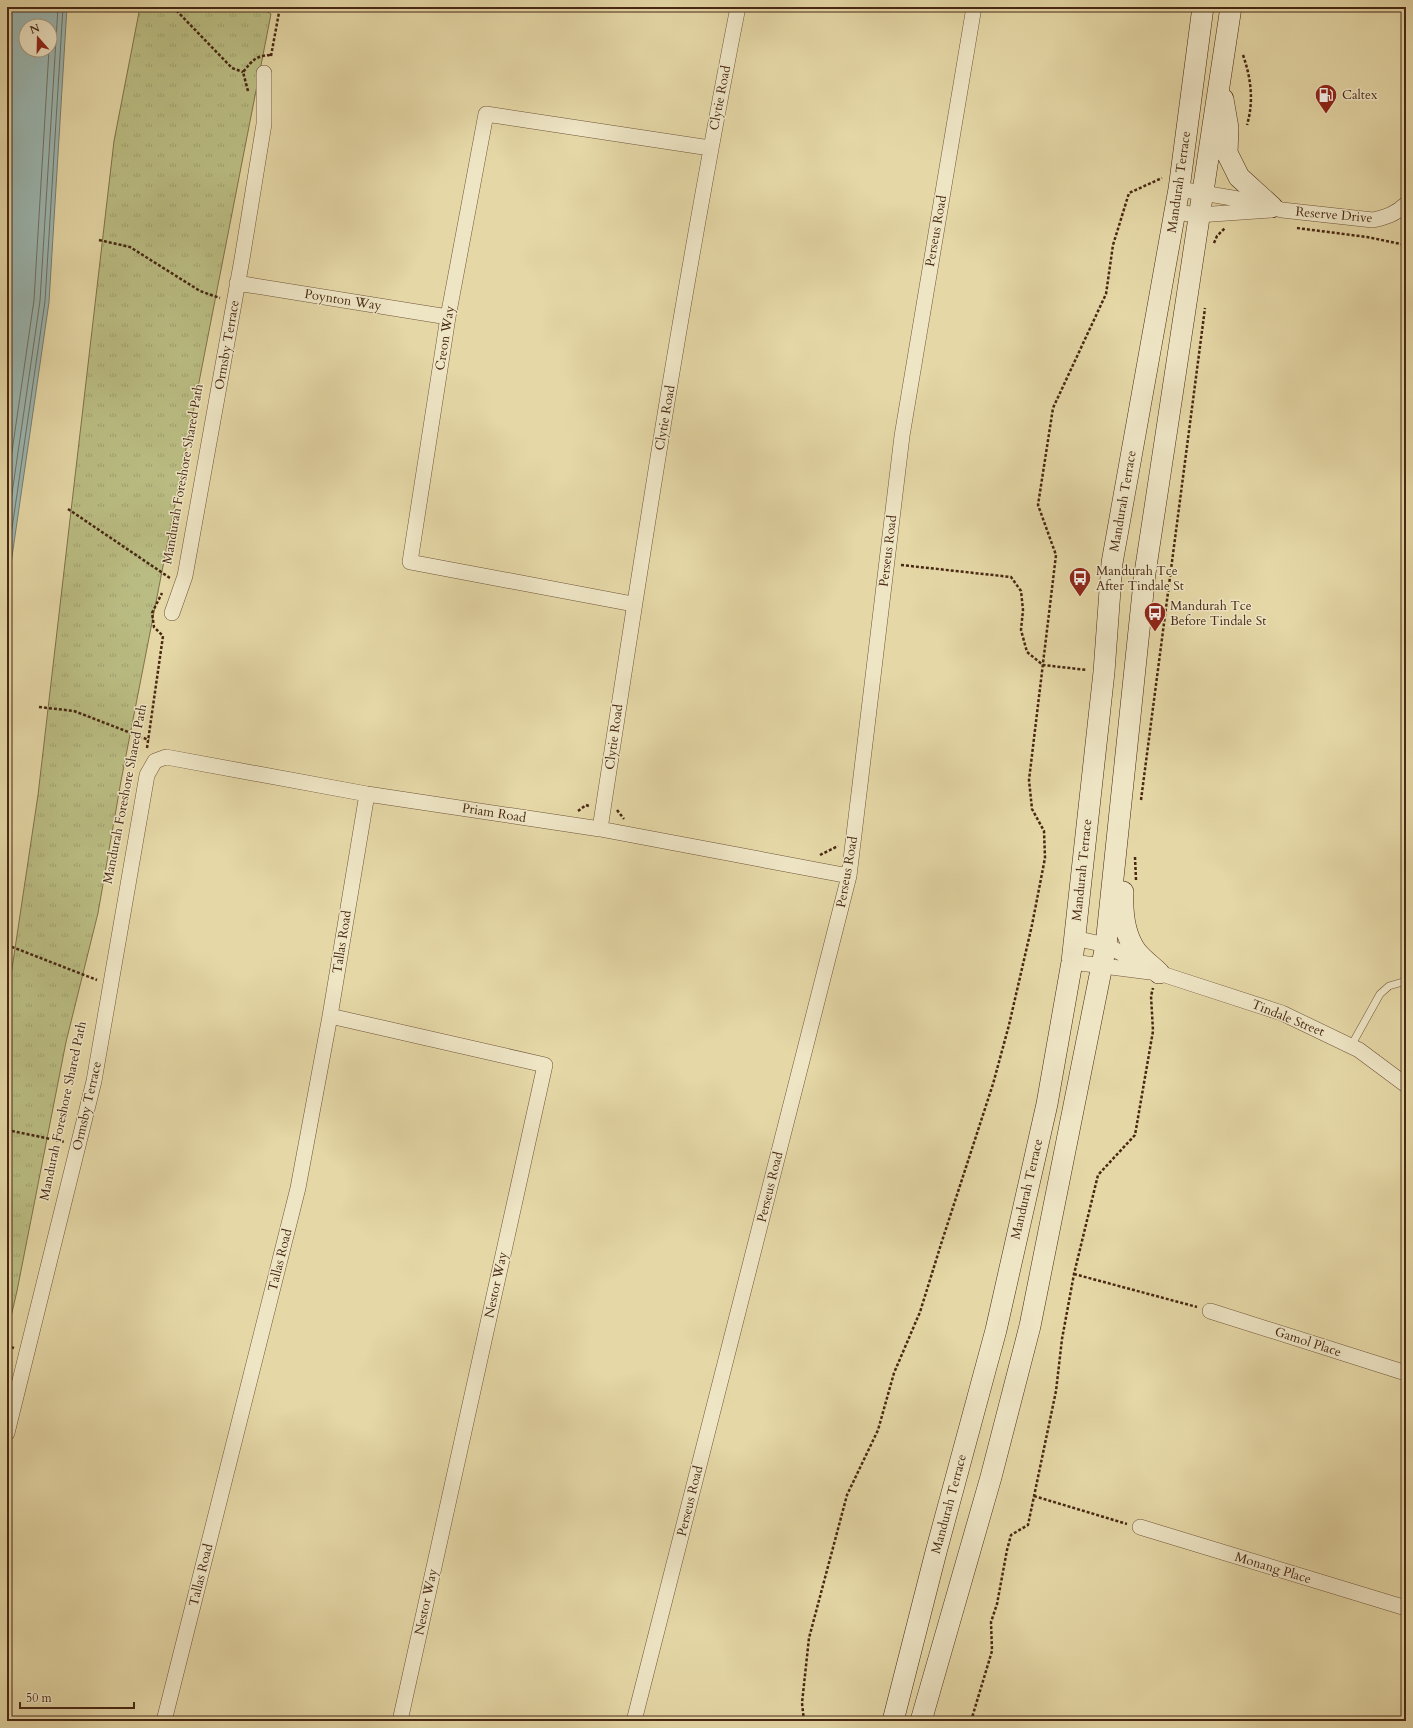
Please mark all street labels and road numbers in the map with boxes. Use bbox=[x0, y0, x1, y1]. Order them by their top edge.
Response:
street label: Clytie Road bbox=[705, 64, 735, 132]
street label: Mandurah Terrace bbox=[1163, 130, 1195, 234]
street label: Perseus Road bbox=[921, 194, 951, 268]
street label: Reserve Drive bbox=[1295, 203, 1373, 227]
street label: Poynton Way bbox=[303, 285, 383, 315]
street label: Ormsby Terrace bbox=[210, 299, 244, 391]
street label: Creon Way bbox=[431, 304, 459, 372]
street label: Mandurah Foreshore Shared Path bbox=[158, 382, 208, 566]
street label: Clytie Road bbox=[650, 384, 680, 452]
street label: Mandurah Terrace bbox=[1105, 449, 1141, 553]
street label: Perseus Road bbox=[875, 514, 901, 588]
street label: Mandurah Foreshore Shared Path bbox=[99, 703, 151, 885]
street label: Clytie Road bbox=[601, 703, 628, 771]
street label: Priam Road bbox=[461, 799, 527, 827]
street label: Mandurah Terrace bbox=[1068, 818, 1096, 922]
street label: Perseus Road bbox=[832, 835, 862, 909]
street label: Tallas Road bbox=[328, 909, 356, 975]
street label: Tindale Street bbox=[1249, 995, 1327, 1041]
street label: Mandurah Foreshore Shared Path bbox=[35, 1020, 91, 1202]
street label: Ormsby Terrace bbox=[68, 1060, 106, 1152]
street label: Mandurah Terrace bbox=[1007, 1137, 1047, 1241]
street label: Perseus Road bbox=[753, 1150, 787, 1224]
street label: Tallas Road bbox=[264, 1227, 296, 1293]
street label: Nestor Way bbox=[480, 1250, 512, 1320]
street label: Gamol Place bbox=[1272, 1323, 1344, 1361]
street label: Mandurah Terrace bbox=[927, 1452, 971, 1556]
street label: Perseus Road bbox=[673, 1464, 707, 1538]
street label: Tallas Road bbox=[185, 1542, 217, 1608]
street label: Monang Place bbox=[1233, 1548, 1313, 1588]
street label: Nestor Way bbox=[410, 1567, 442, 1637]

